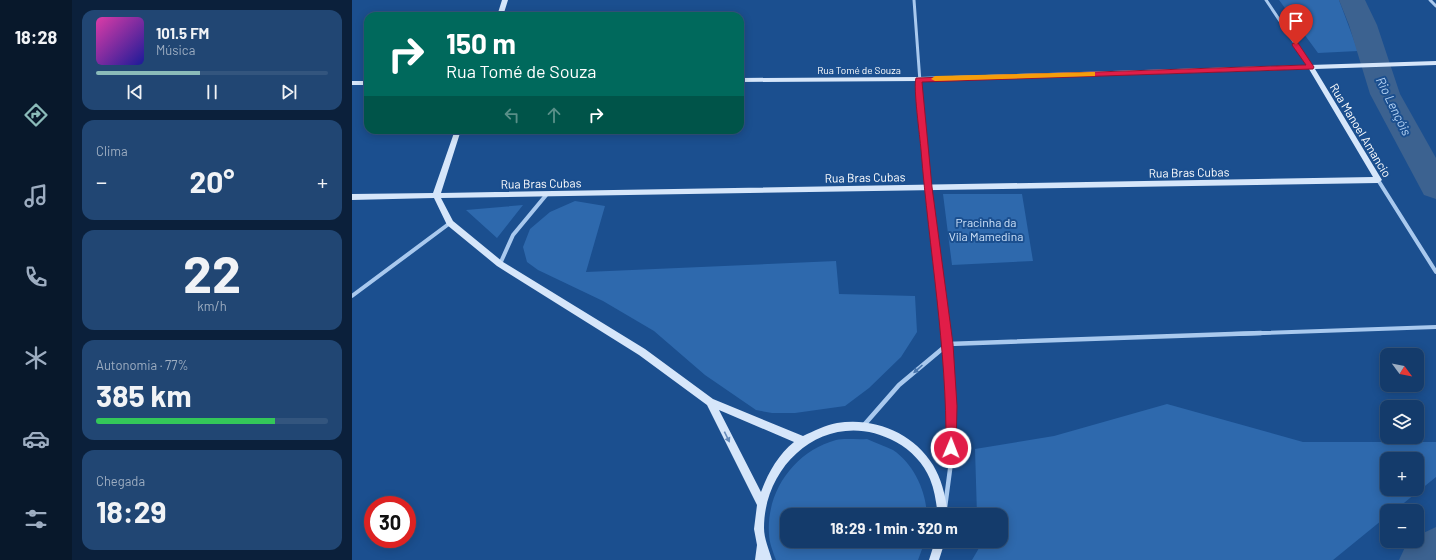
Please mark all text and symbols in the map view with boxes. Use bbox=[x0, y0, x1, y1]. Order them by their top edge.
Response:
pin bbox=[1279, 4, 1313, 45]
icon: arrive bbox=[1285, 10, 1307, 32]
text: 101.5 FM bbox=[156, 24, 209, 42]
text: 18:28 bbox=[15, 26, 57, 48]
text: 150 m bbox=[446, 26, 516, 60]
icon: right bbox=[380, 28, 432, 80]
text: Música bbox=[156, 42, 195, 58]
text: Rua Tomé de Souza bbox=[446, 60, 596, 82]
street label: Rua Tomé de Souza bbox=[817, 64, 901, 76]
water label: Rio Lençóis bbox=[1373, 74, 1415, 138]
icon: previous bbox=[124, 81, 146, 103]
icon: pause bbox=[201, 81, 223, 103]
icon: next bbox=[278, 81, 300, 103]
street label: Rua Manoel Amancio bbox=[1327, 81, 1395, 179]
icon: directions bbox=[22, 101, 50, 129]
icon: left bbox=[501, 104, 523, 126]
icon: ahead bbox=[543, 104, 565, 126]
icon: right bbox=[585, 104, 607, 126]
text: Clima bbox=[96, 143, 128, 159]
text: 20° bbox=[189, 163, 235, 199]
street label: Rua Bras Cubas bbox=[1149, 164, 1230, 180]
text: − bbox=[96, 168, 107, 194]
text: + bbox=[317, 168, 328, 194]
street label: Rua Bras Cubas bbox=[825, 169, 906, 185]
street label: Rua Bras Cubas bbox=[501, 175, 582, 191]
icon: music bbox=[22, 182, 50, 210]
park label: Pracinha da Vila Mamedina bbox=[949, 215, 1023, 243]
text: 22 bbox=[183, 241, 241, 303]
icon: phone bbox=[22, 263, 50, 291]
text: km/h bbox=[197, 298, 227, 314]
icon: climate bbox=[22, 344, 50, 372]
north arrow bbox=[1380, 348, 1424, 392]
map controls bbox=[1380, 348, 1424, 548]
text: Autonomia · 77% bbox=[96, 357, 188, 373]
one-way arrow bbox=[913, 364, 923, 373]
text: 385 km bbox=[96, 377, 192, 413]
button: layers bbox=[1380, 400, 1424, 444]
icon: car bbox=[22, 425, 50, 453]
position arrow bbox=[930, 427, 972, 469]
one-way arrow bbox=[724, 431, 730, 442]
button: + bbox=[1380, 452, 1424, 496]
text: Chegada bbox=[96, 473, 145, 489]
text: 18:29 bbox=[96, 493, 167, 529]
speed limit sign: 30 bbox=[364, 496, 416, 548]
button: − bbox=[1380, 504, 1424, 548]
icon: filters bbox=[22, 505, 50, 533]
text: 18:29 · 1 min · 320 m bbox=[830, 519, 958, 537]

